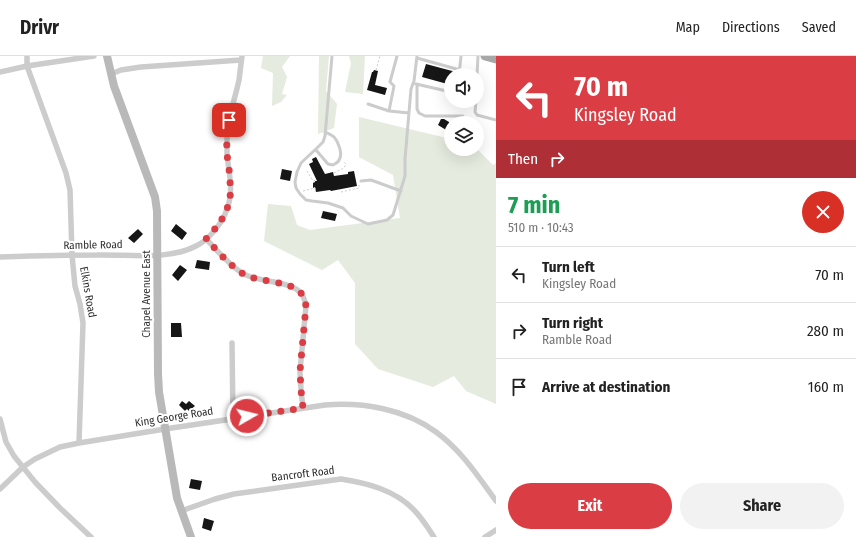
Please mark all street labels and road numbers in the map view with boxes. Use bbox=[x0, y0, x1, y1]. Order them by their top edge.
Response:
street label: Ramble Road bbox=[63, 238, 123, 252]
street label: Chapel Avenue East bbox=[140, 250, 153, 338]
street label: Elkins Road bbox=[77, 265, 99, 319]
street label: King George Road bbox=[134, 404, 214, 430]
street label: Bancroft Road bbox=[271, 464, 335, 484]

